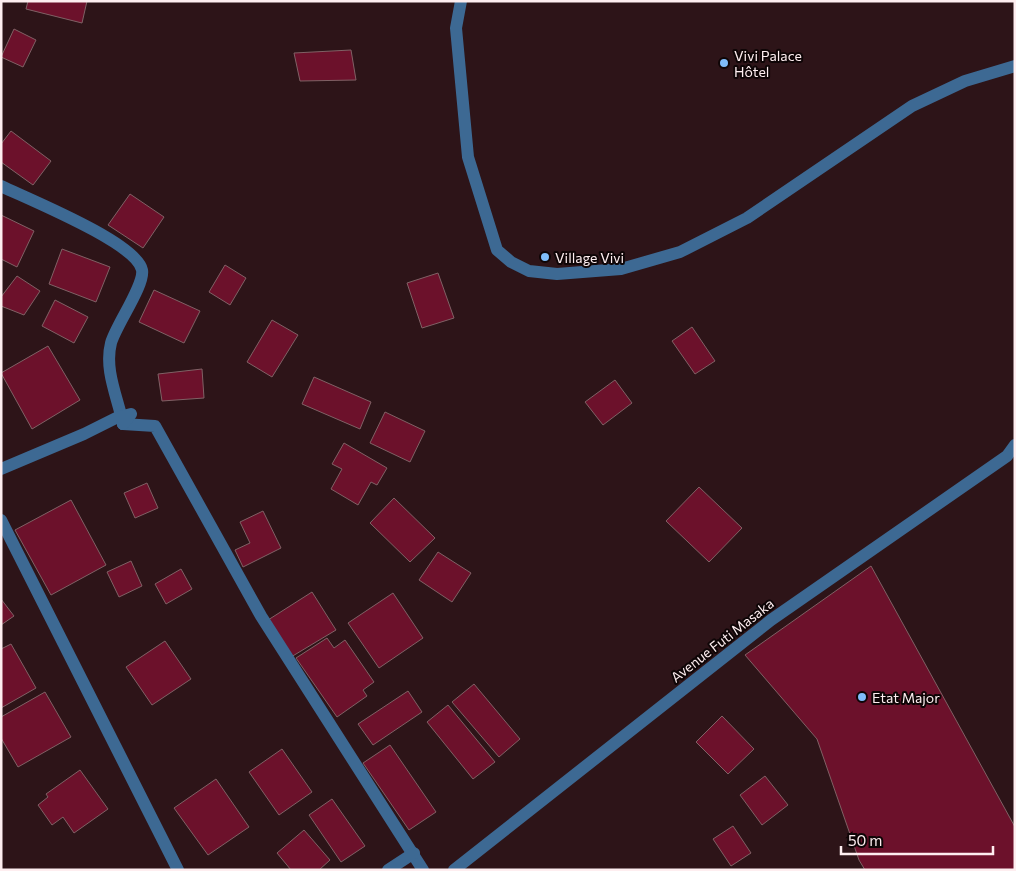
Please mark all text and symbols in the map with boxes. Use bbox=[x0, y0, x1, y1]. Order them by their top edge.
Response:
place label: Vivi Palace Hôtel bbox=[734, 47, 802, 80]
marker: Vivi Palace Hôtel bbox=[718, 57, 730, 69]
place label: Village Vivi bbox=[555, 249, 624, 266]
marker: Village Vivi bbox=[539, 251, 551, 263]
street label: Avenue Futi Masaka bbox=[667, 594, 777, 686]
place label: Etat Major bbox=[872, 689, 940, 706]
marker: Etat Major bbox=[856, 691, 868, 703]
scale bar bbox=[841, 824, 994, 856]
text: 50 m bbox=[848, 831, 882, 849]

